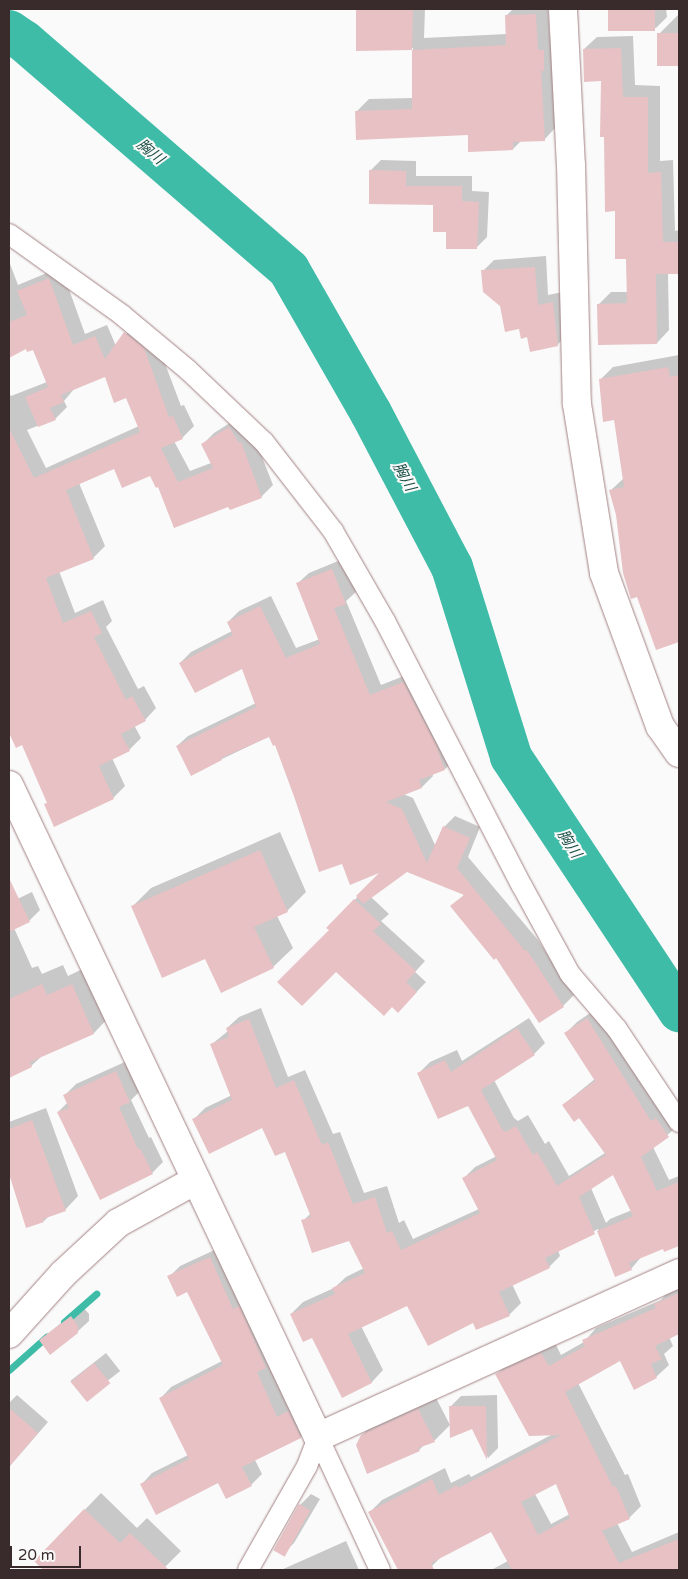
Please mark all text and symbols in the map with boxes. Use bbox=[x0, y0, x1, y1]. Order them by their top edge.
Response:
water label: 胸川 bbox=[133, 135, 167, 169]
water label: 胸川 bbox=[389, 460, 419, 494]
water label: 胸川 bbox=[553, 827, 585, 861]
scale bar bbox=[12, 1536, 84, 1568]
text: 20 m bbox=[18, 1546, 55, 1564]

